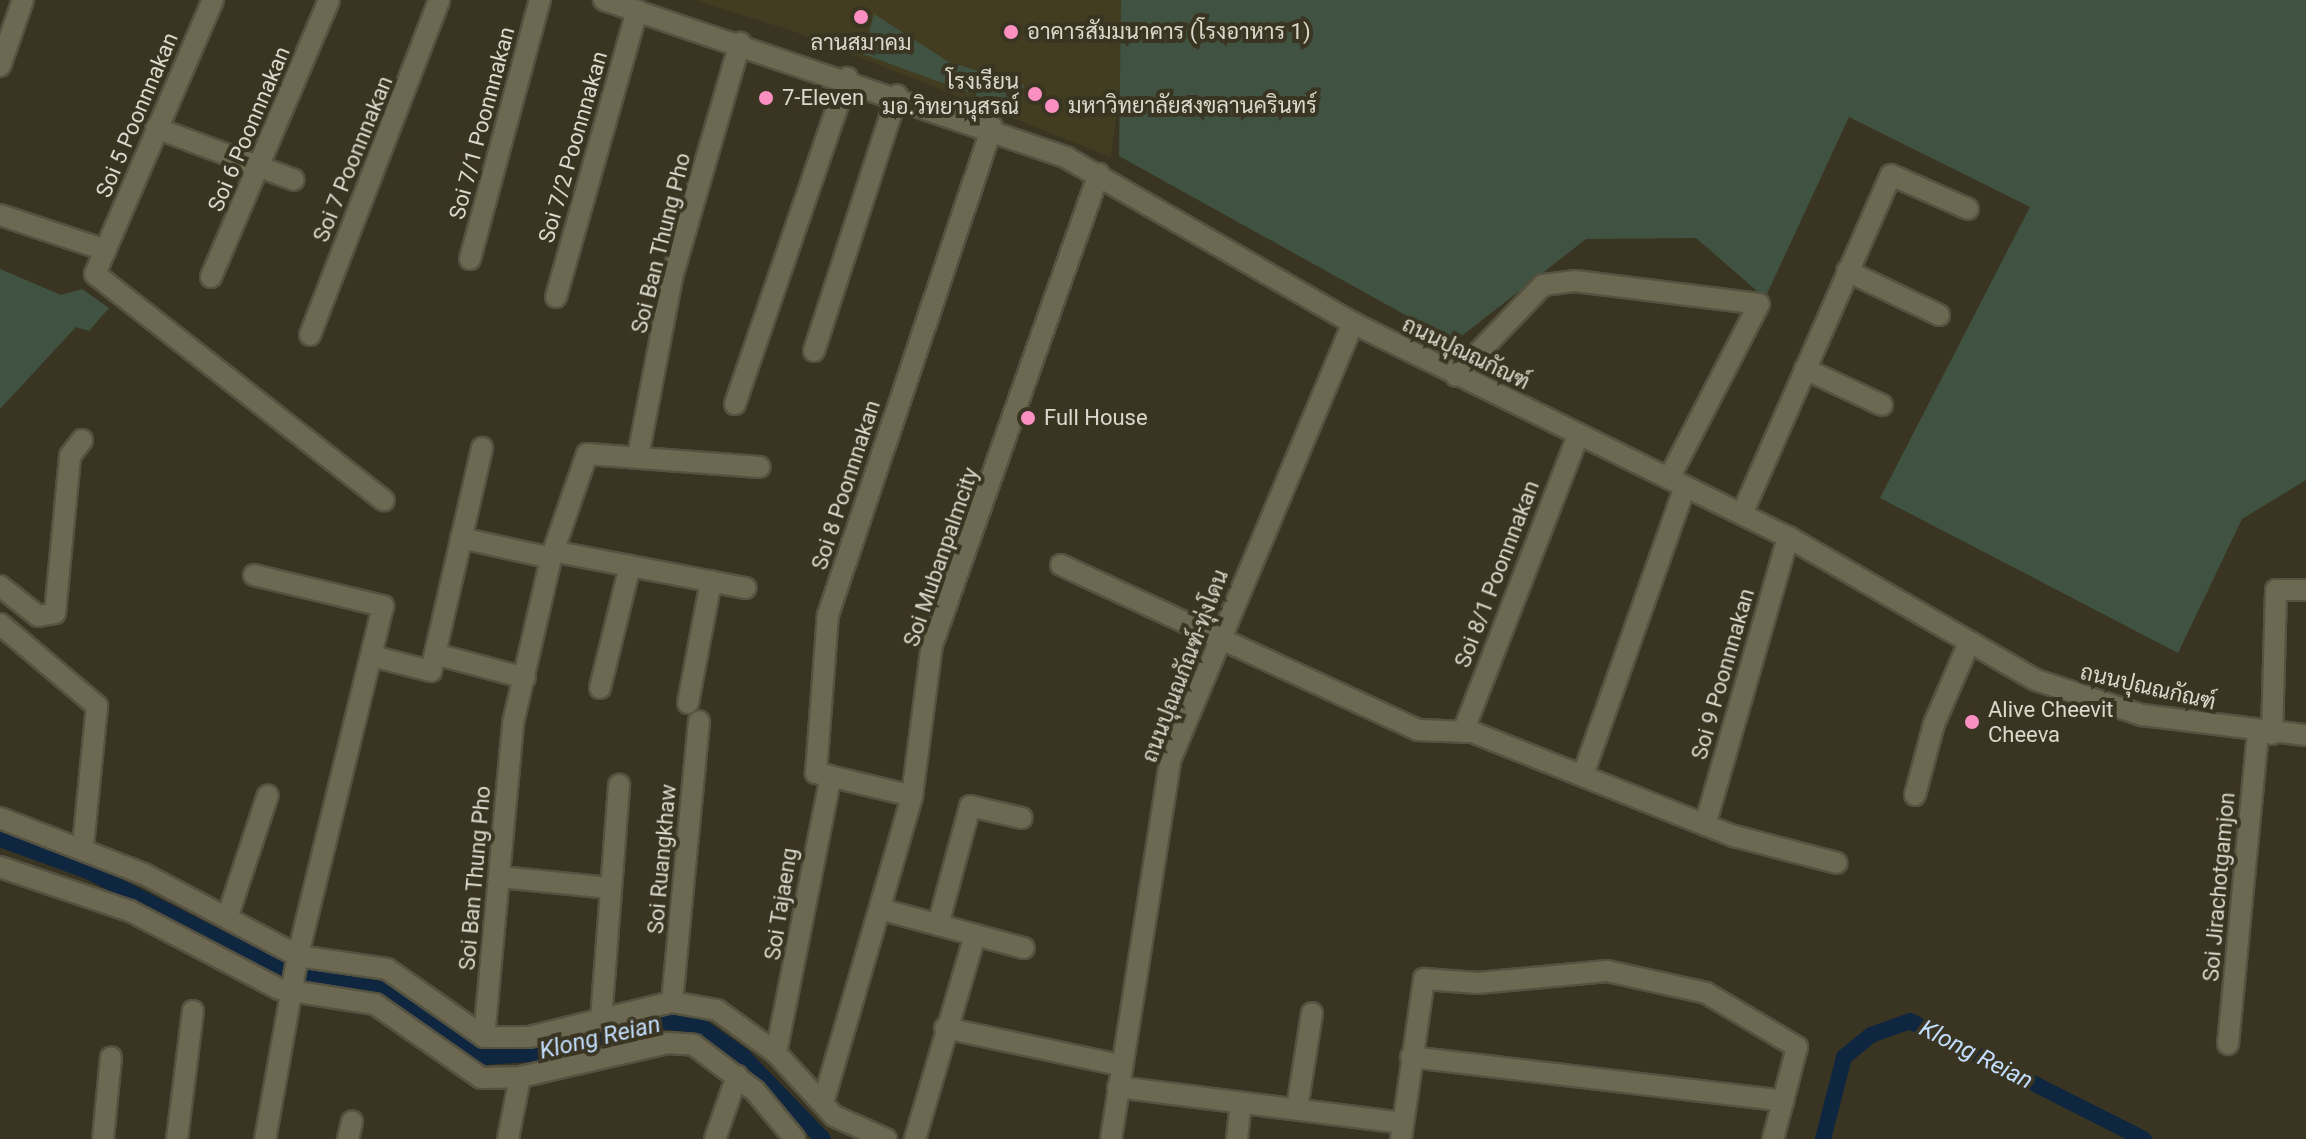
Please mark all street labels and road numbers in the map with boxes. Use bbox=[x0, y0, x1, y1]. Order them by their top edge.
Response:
street label: Soi 7/1 Poonnnakan bbox=[444, 24, 520, 222]
street label: Soi 5 Poonnnakan bbox=[90, 28, 184, 202]
street label: Soi 6 Poonnnakan bbox=[202, 42, 296, 216]
street label: Soi 7/2 Poonnnakan bbox=[533, 48, 613, 246]
street label: Soi 7 Poonnnakan bbox=[308, 72, 398, 246]
street label: Soi Ban Thung Pho bbox=[626, 150, 696, 336]
street label: ถนนปุณณกัณฑ์ bbox=[1398, 311, 1534, 395]
street label: Soi 8 Poonnnakan bbox=[806, 397, 886, 573]
street label: Soi Mubanpalmcity bbox=[898, 464, 984, 650]
street label: Soi 8/1 Poonnnakan bbox=[1449, 477, 1545, 671]
street label: ถนนปุณณกัณฑ์-ทุ่งโดน bbox=[1136, 566, 1234, 766]
street label: Soi 9 Poonnnakan bbox=[1686, 585, 1760, 763]
street label: ถนนปุณณกัณฑ์ bbox=[2078, 659, 2218, 715]
street label: Soi Ruangkhaw bbox=[642, 783, 682, 935]
street label: Soi Ban Thung Pho bbox=[454, 784, 496, 972]
street label: Soi Jirachotgamjon bbox=[2198, 791, 2240, 983]
street label: Soi Tajaeng bbox=[759, 846, 803, 962]

